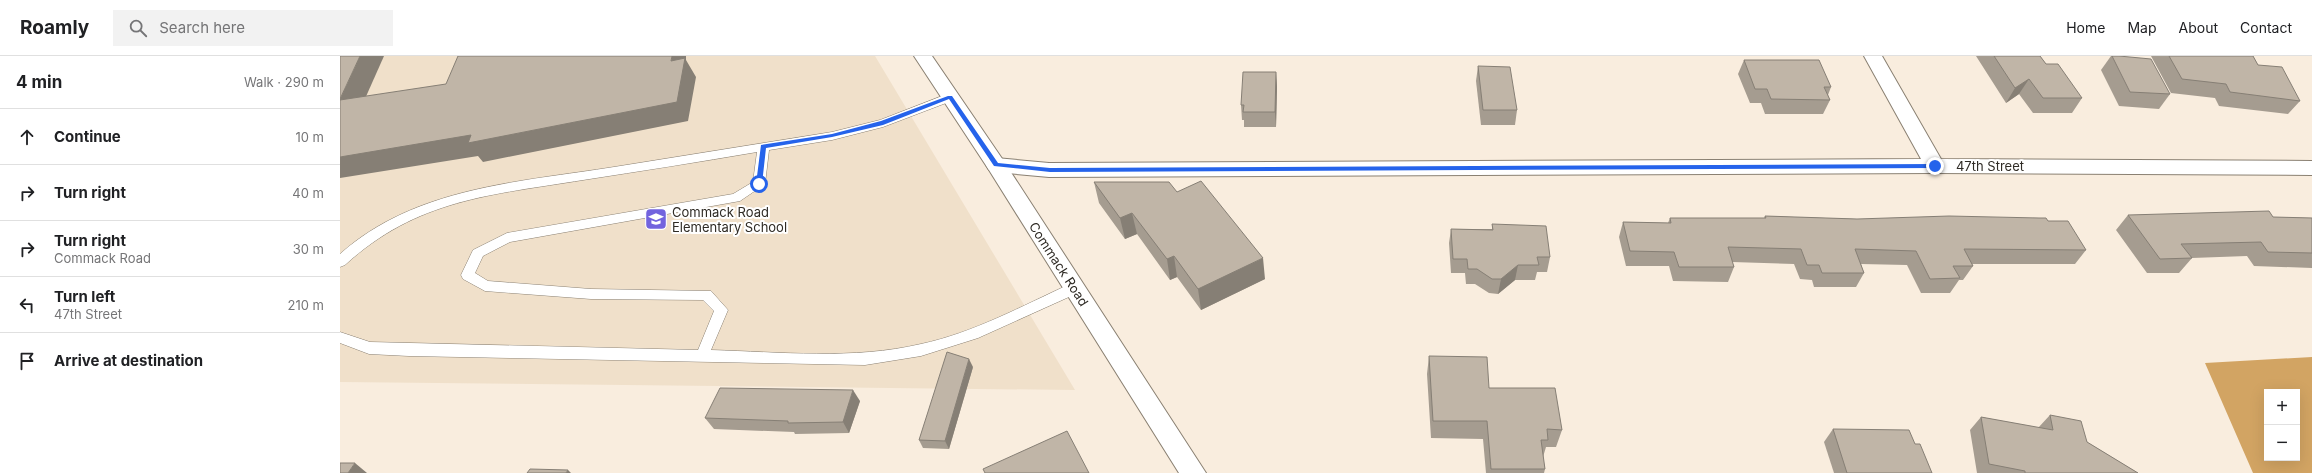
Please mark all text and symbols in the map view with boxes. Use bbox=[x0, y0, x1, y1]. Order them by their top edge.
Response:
search box bbox=[113, 10, 393, 46]
text: Roamly bbox=[20, 16, 89, 39]
icon: search bbox=[127, 17, 149, 39]
text: Search here bbox=[159, 18, 245, 37]
text: Home bbox=[2066, 19, 2105, 36]
text: Map bbox=[2127, 19, 2157, 36]
text: About bbox=[2179, 19, 2218, 36]
text: Contact bbox=[2240, 19, 2292, 36]
text: 4 min bbox=[16, 72, 62, 92]
text: Walk · 290 m bbox=[244, 74, 324, 90]
icon: ahead bbox=[16, 126, 38, 148]
text: Continue bbox=[54, 127, 121, 146]
text: 10 m bbox=[295, 129, 324, 145]
route end bbox=[1926, 157, 1944, 175]
street label: 47th Street bbox=[1956, 158, 2024, 174]
route start bbox=[750, 175, 768, 193]
icon: right bbox=[16, 182, 38, 204]
text: Turn right bbox=[54, 183, 126, 202]
text: 40 m bbox=[292, 185, 324, 201]
place label: Commack Road Elementary School bbox=[672, 204, 787, 235]
school or university icon: Commack Road Elementary School bbox=[643, 206, 669, 232]
street label: Commack Road bbox=[1026, 219, 1092, 309]
text: Turn right bbox=[54, 231, 126, 250]
icon: right bbox=[16, 238, 38, 260]
text: 30 m bbox=[293, 241, 324, 257]
text: Commack Road bbox=[54, 250, 151, 266]
text: Turn left bbox=[54, 287, 115, 306]
icon: left bbox=[16, 294, 38, 316]
text: 210 m bbox=[288, 297, 324, 313]
text: 47th Street bbox=[54, 306, 122, 322]
icon: arrive bbox=[16, 350, 38, 372]
text: Arrive at destination bbox=[54, 351, 203, 370]
map controls bbox=[2264, 389, 2300, 461]
button: + bbox=[2264, 389, 2300, 425]
button: − bbox=[2264, 425, 2300, 461]

